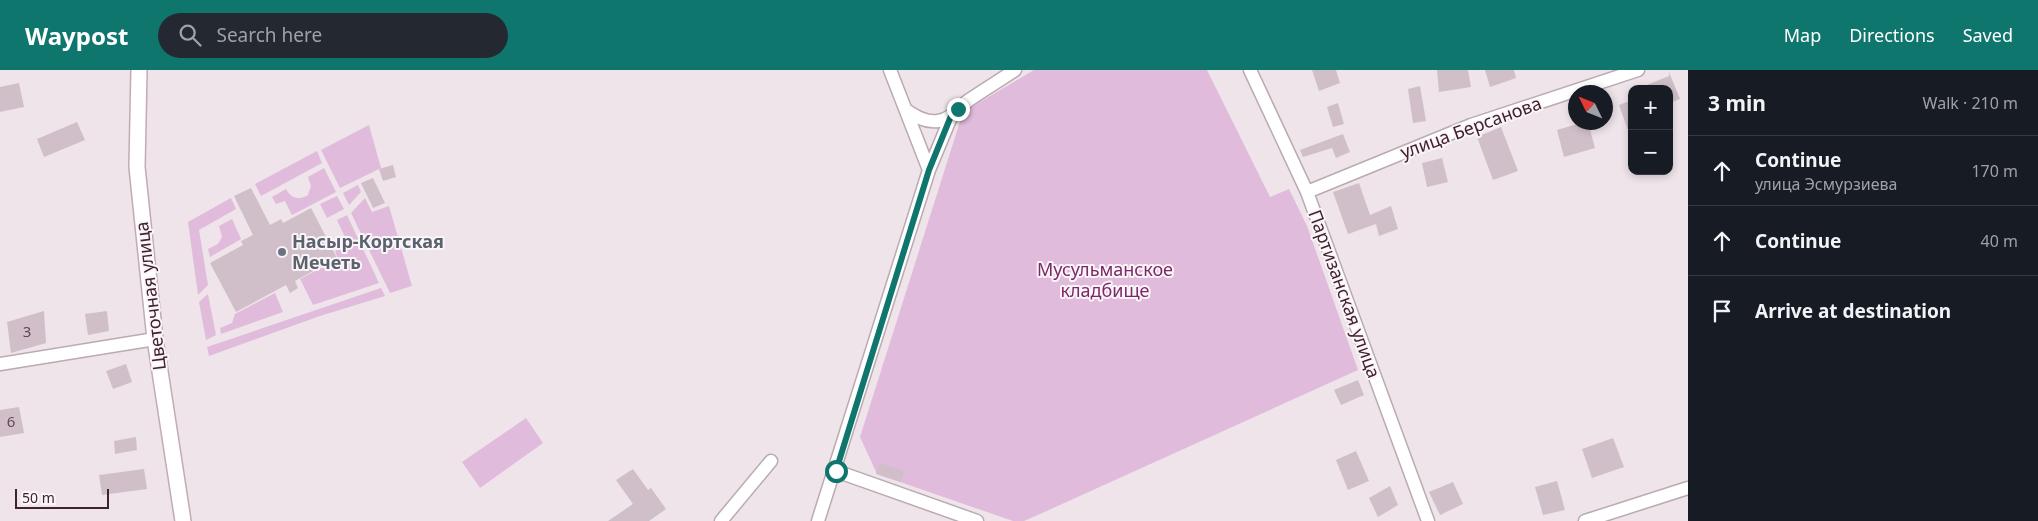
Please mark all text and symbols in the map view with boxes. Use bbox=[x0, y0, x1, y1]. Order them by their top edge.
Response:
search box bbox=[158, 13, 508, 58]
text: Waypost bbox=[25, 19, 128, 52]
icon: search bbox=[176, 21, 204, 49]
text: Search here bbox=[216, 22, 322, 48]
text: Map bbox=[1784, 23, 1821, 47]
text: Directions bbox=[1849, 23, 1935, 47]
text: Saved bbox=[1963, 23, 2013, 47]
north arrow bbox=[1568, 85, 1613, 130]
map controls bbox=[1628, 85, 1673, 175]
button: + bbox=[1628, 85, 1673, 130]
text: 3 min bbox=[1708, 89, 1766, 117]
street label: улица Берсанова bbox=[1397, 90, 1544, 164]
text: Walk · 210 m bbox=[1923, 92, 2018, 114]
route end bbox=[947, 98, 970, 121]
button: − bbox=[1628, 130, 1673, 175]
text: Continue bbox=[1755, 147, 1841, 173]
icon: ahead bbox=[1708, 157, 1736, 185]
text: 170 m bbox=[1971, 160, 2018, 182]
text: улица Эсмурзиева bbox=[1755, 173, 1897, 195]
street label: Партизанская улица bbox=[1303, 206, 1387, 381]
street label: Цветочная улица bbox=[129, 220, 171, 372]
icon: ahead bbox=[1708, 227, 1736, 255]
text: Continue bbox=[1755, 228, 1841, 254]
place label: Насыр-Кортская Мечеть bbox=[292, 229, 444, 274]
text: 40 m bbox=[1981, 230, 2018, 252]
marker: Насыр-Кортская Мечеть bbox=[276, 246, 288, 258]
park label: Мусульманское кладбище bbox=[1037, 257, 1173, 302]
icon: arrive bbox=[1708, 297, 1736, 325]
text: Arrive at destination bbox=[1755, 298, 1951, 324]
house number: 3 bbox=[23, 321, 31, 341]
house number: 6 bbox=[7, 411, 15, 431]
route start bbox=[825, 460, 848, 483]
scale bar bbox=[15, 486, 109, 509]
text: 50 m bbox=[22, 488, 55, 507]

